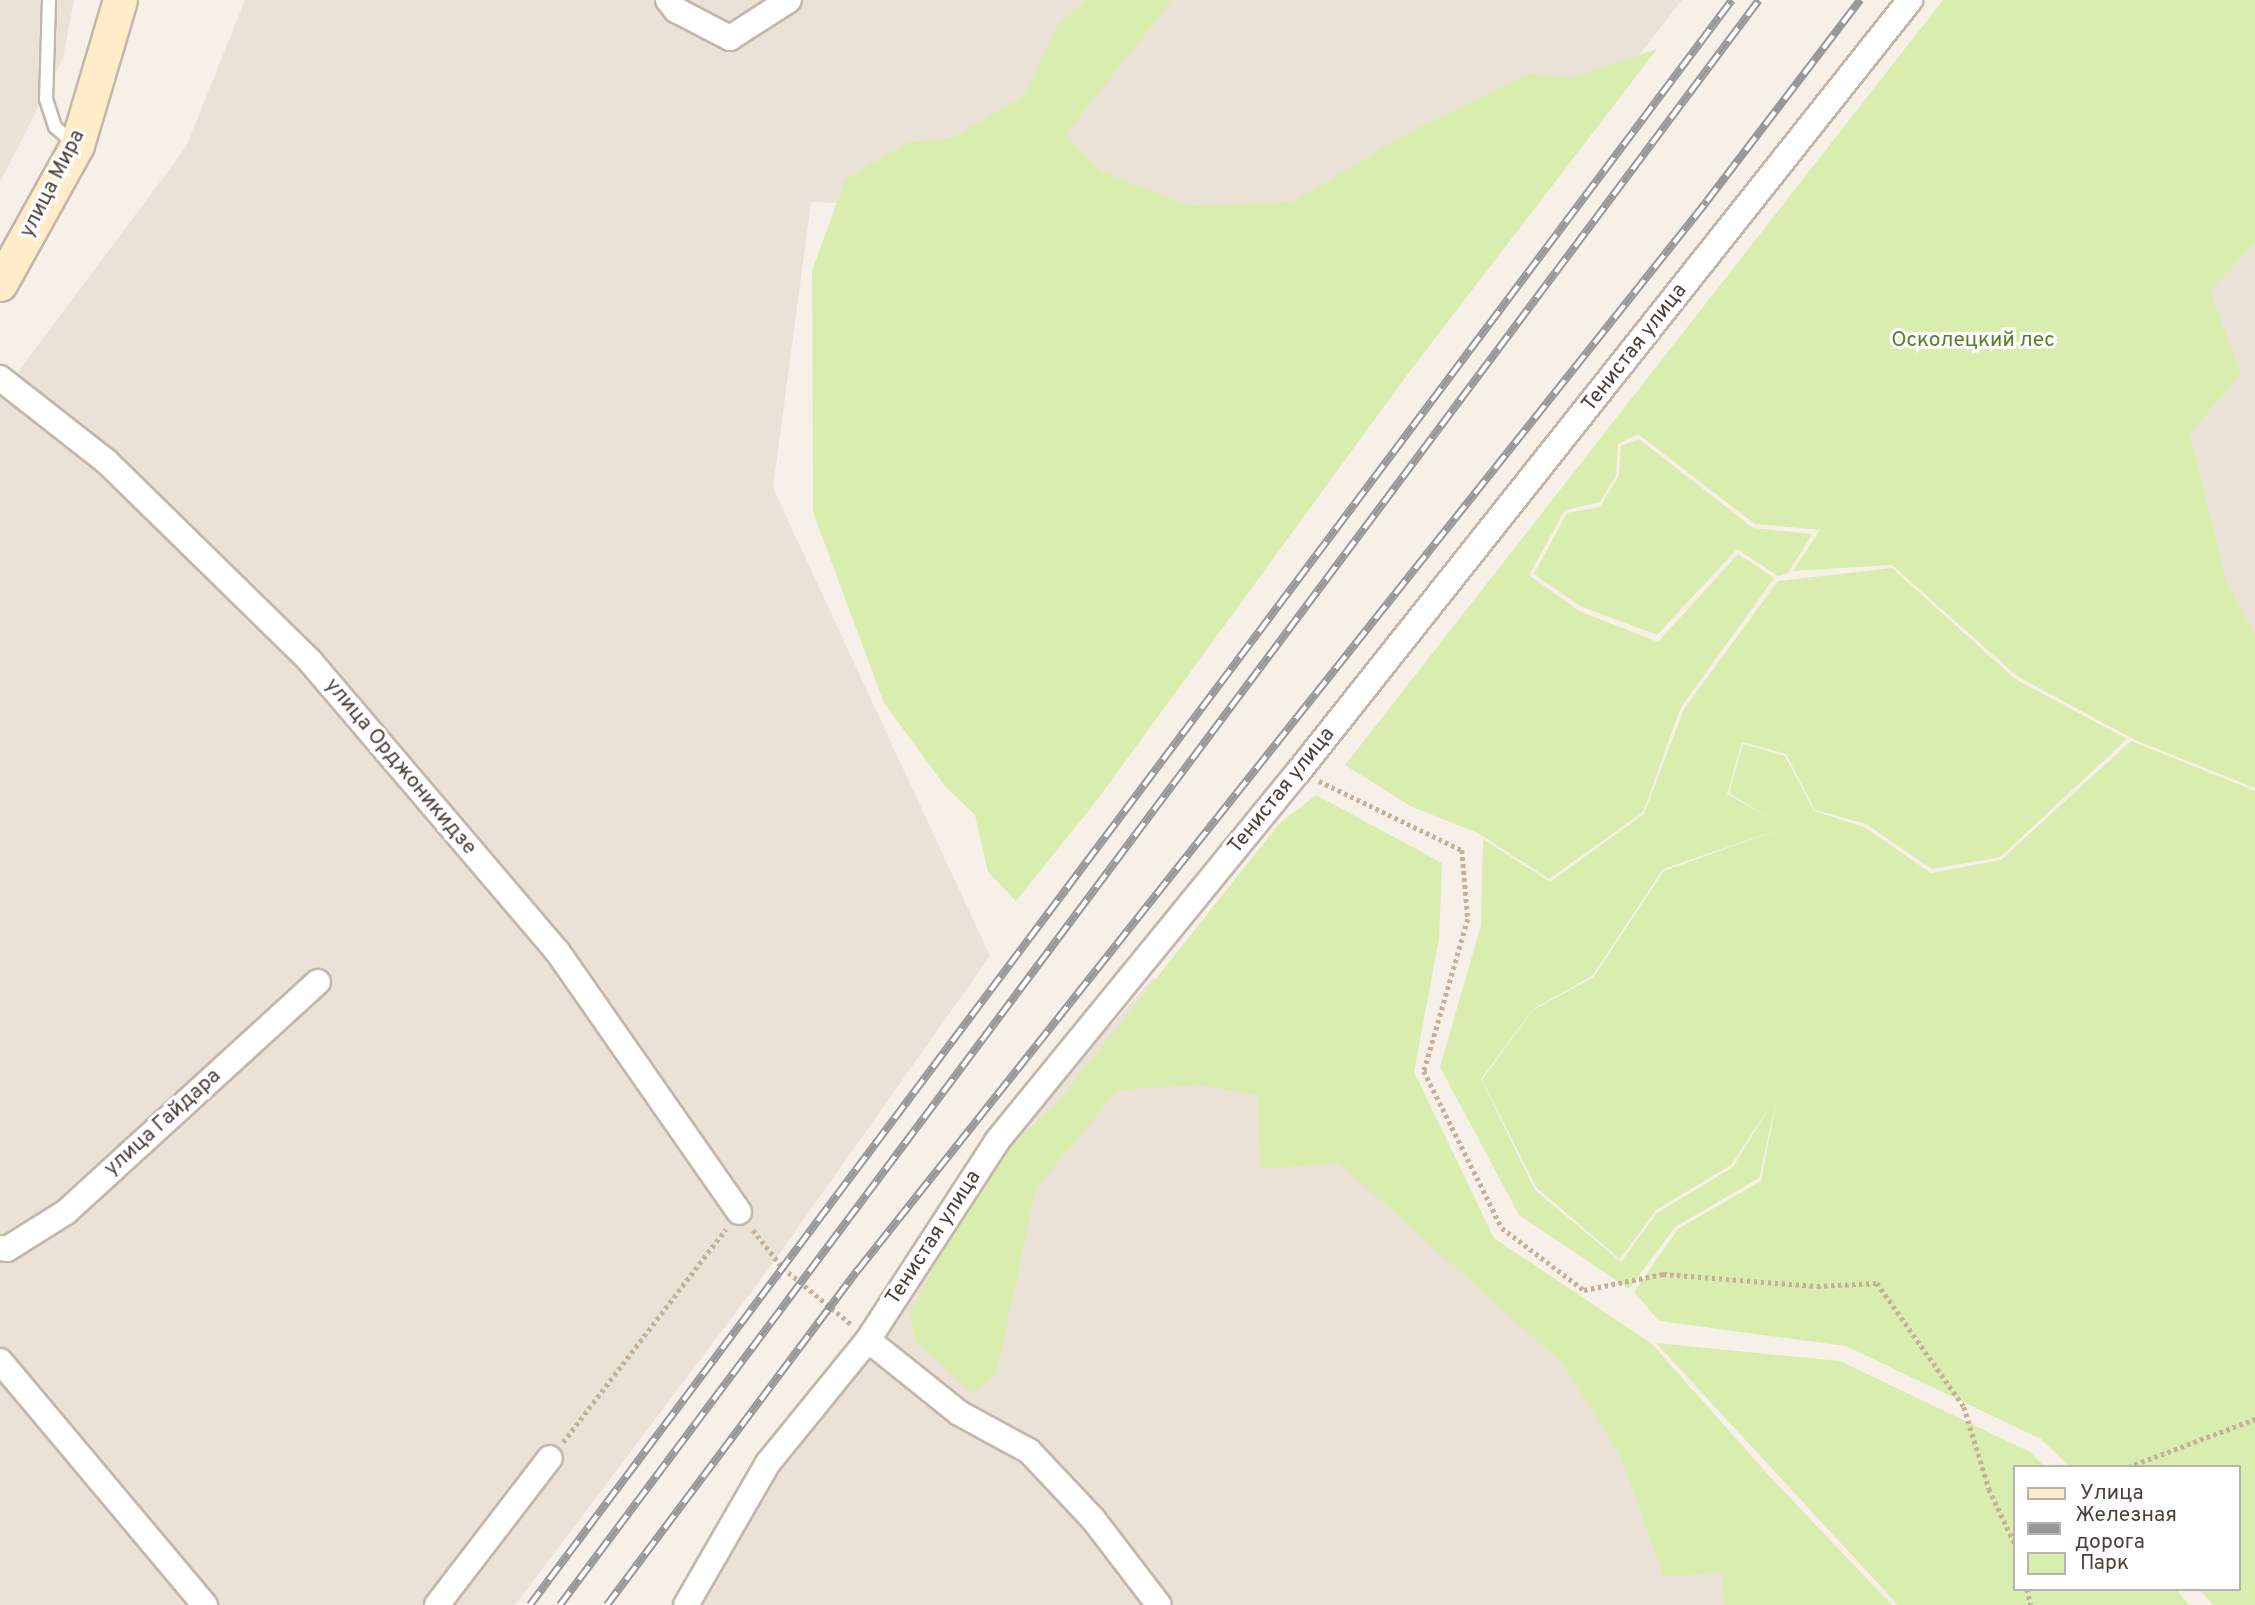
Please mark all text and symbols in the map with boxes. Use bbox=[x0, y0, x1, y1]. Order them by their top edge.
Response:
street label: улица Мира bbox=[15, 126, 91, 242]
street label: Тенистая улица bbox=[1577, 279, 1693, 417]
park label: Осколецкий лес bbox=[1891, 328, 2055, 354]
street label: улица Орджоникидзе bbox=[319, 674, 481, 860]
street label: Тенистая улица bbox=[1223, 723, 1341, 859]
street label: улица Гайдара bbox=[100, 1064, 226, 1182]
street label: Тенистая улица bbox=[881, 1166, 987, 1310]
legend bbox=[2014, 1465, 2241, 1591]
text: Улица bbox=[2080, 1480, 2144, 1507]
text: Железная дорога bbox=[2075, 1502, 2177, 1556]
text: Парк bbox=[2080, 1550, 2129, 1577]

